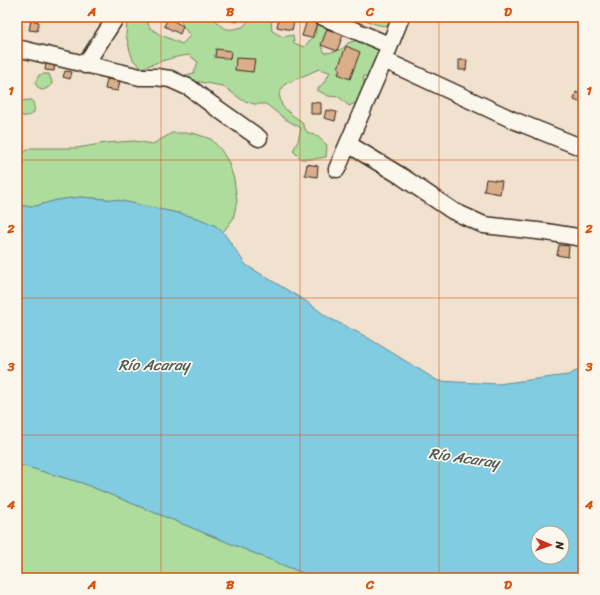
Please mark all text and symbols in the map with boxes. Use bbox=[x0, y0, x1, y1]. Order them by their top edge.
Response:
text: A bbox=[87, 0, 96, 23]
text: B bbox=[226, 0, 235, 23]
text: C bbox=[365, 0, 375, 23]
text: D bbox=[504, 0, 512, 23]
text: 1 bbox=[8, 79, 14, 102]
text: 1 bbox=[586, 79, 592, 102]
text: 2 bbox=[6, 217, 15, 240]
text: 2 bbox=[584, 217, 593, 240]
water label: Río Acaray bbox=[119, 352, 192, 378]
text: 3 bbox=[6, 355, 15, 378]
text: 3 bbox=[584, 355, 593, 378]
water label: Río Acaray bbox=[427, 440, 503, 476]
text: 4 bbox=[6, 493, 16, 516]
text: 4 bbox=[584, 493, 594, 516]
north arrow bbox=[530, 525, 570, 565]
text: N bbox=[550, 540, 569, 550]
text: A bbox=[87, 573, 96, 595]
text: B bbox=[226, 573, 235, 595]
text: C bbox=[365, 573, 375, 595]
text: D bbox=[504, 573, 512, 595]

